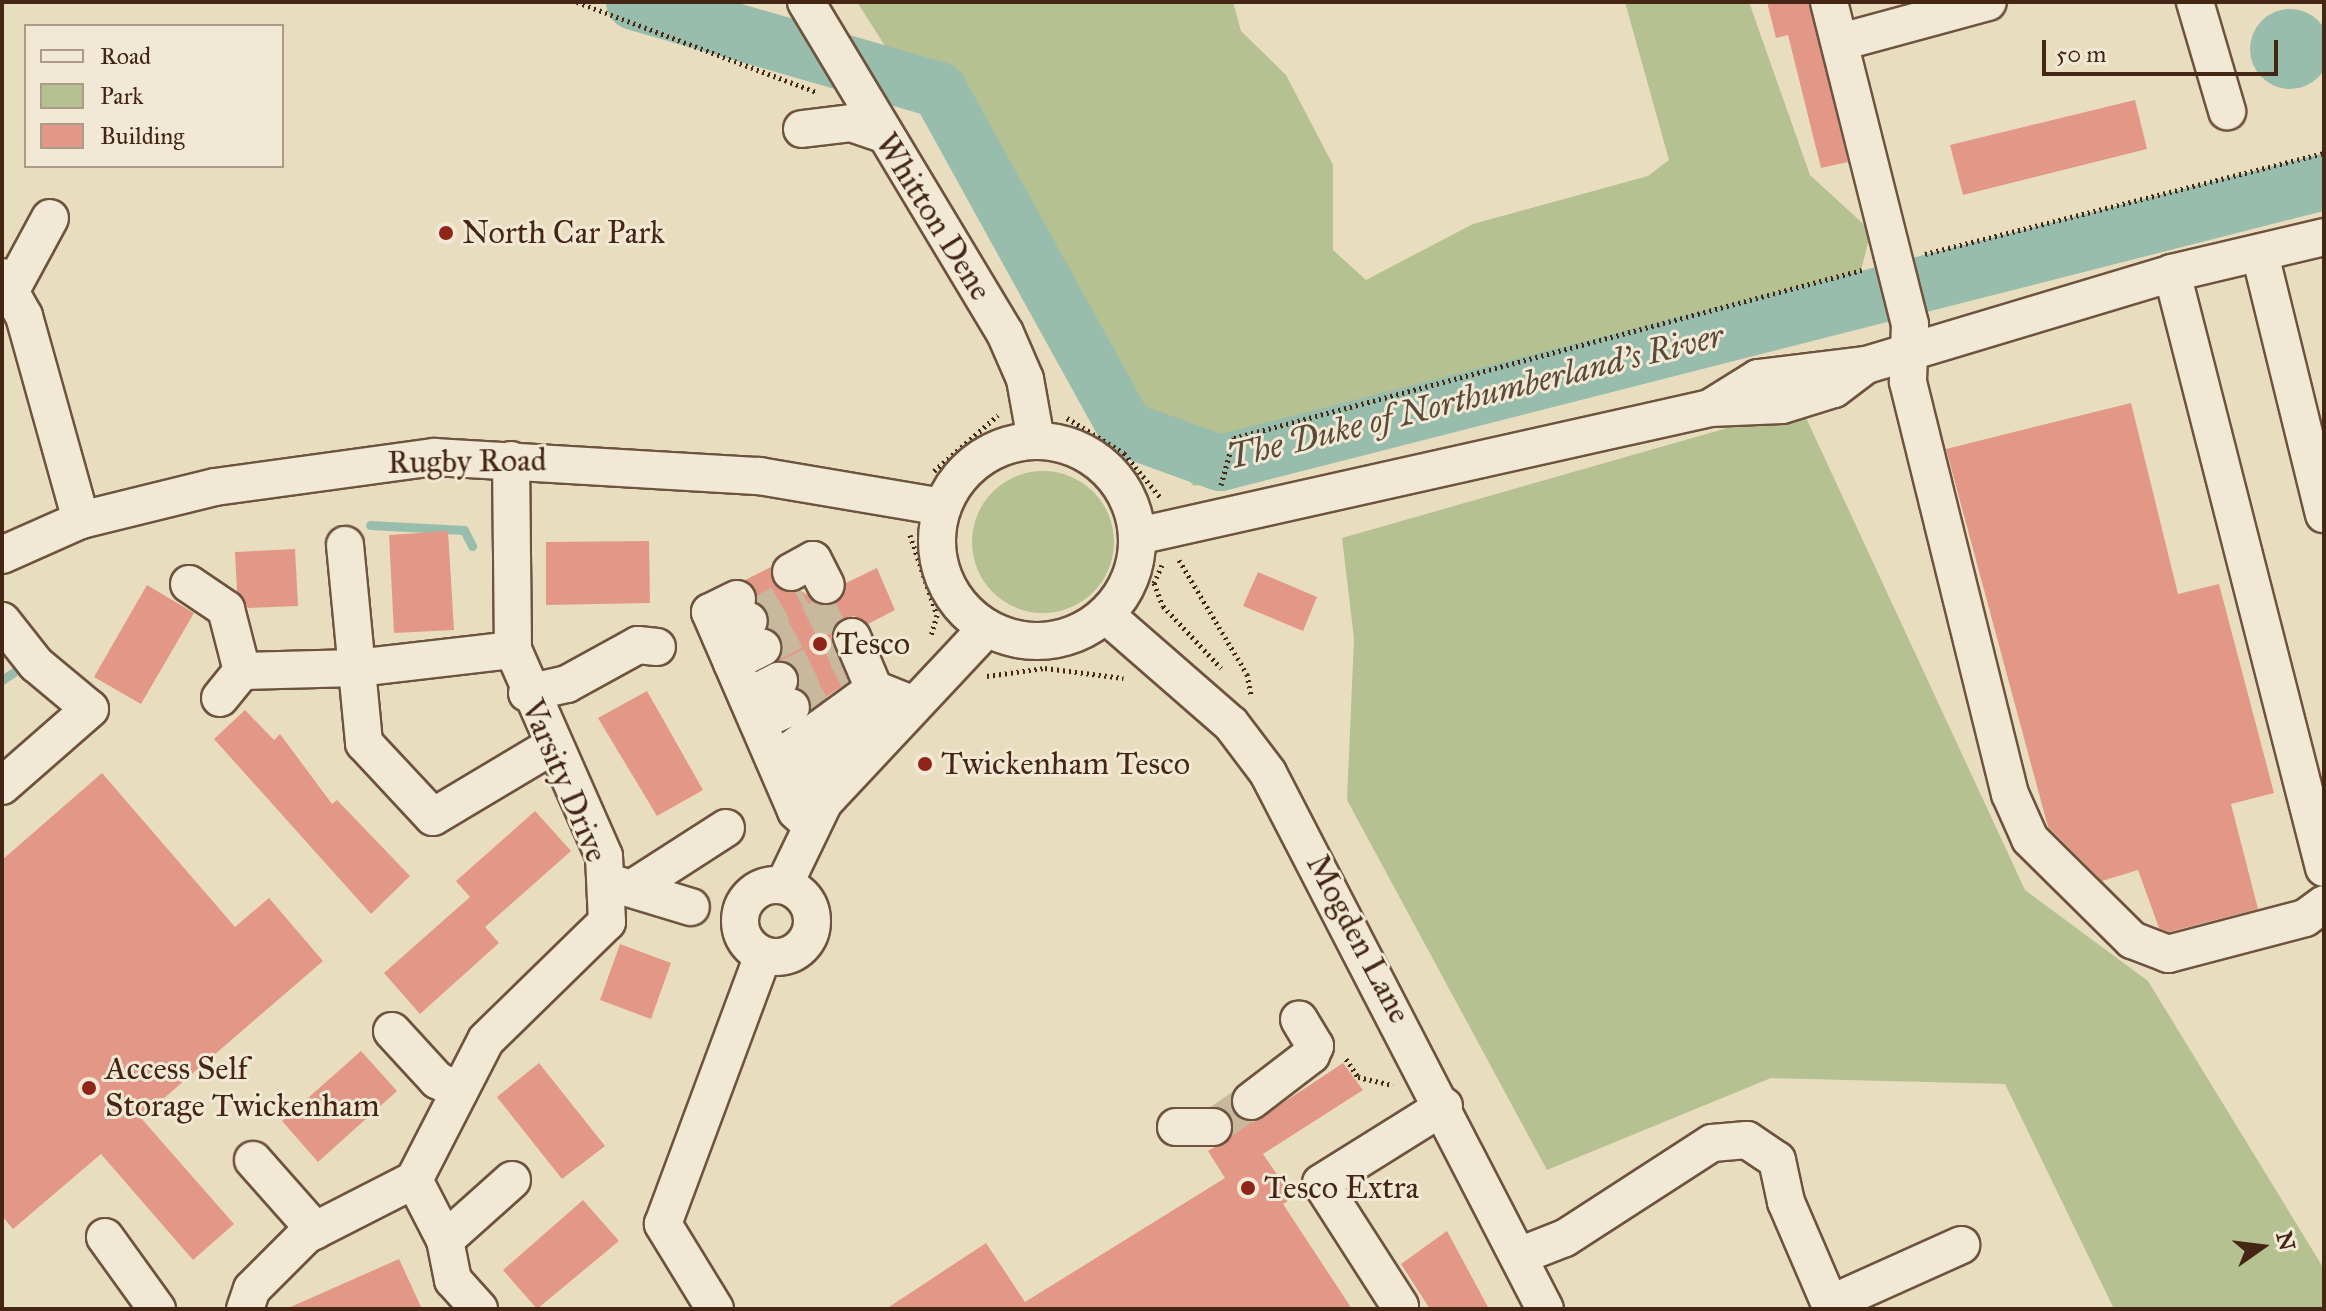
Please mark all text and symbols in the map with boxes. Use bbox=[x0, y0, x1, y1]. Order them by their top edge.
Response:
legend bbox=[24, 24, 284, 168]
scale bar bbox=[2046, 24, 2282, 74]
text: 50 m bbox=[2056, 39, 2106, 69]
text: Road bbox=[100, 41, 151, 71]
text: Park bbox=[100, 81, 143, 111]
text: Building bbox=[100, 121, 185, 151]
street label: Whitton Dene bbox=[867, 126, 999, 308]
place label: North Car Park bbox=[462, 214, 665, 252]
marker: North Car Park bbox=[437, 224, 455, 242]
water label: The Duke of Northumberland's River bbox=[1222, 314, 1728, 478]
street label: Rugby Road bbox=[387, 441, 547, 483]
place label: Tesco bbox=[836, 625, 910, 663]
marker: Tesco bbox=[811, 635, 829, 653]
street label: Varsity Drive bbox=[513, 694, 615, 868]
place label: Twickenham Tesco bbox=[941, 745, 1190, 783]
marker: Twickenham Tesco bbox=[916, 755, 934, 773]
street label: Mogden Lane bbox=[1298, 848, 1418, 1030]
place label: Access Self Storage Twickenham bbox=[105, 1051, 380, 1126]
marker: Access Self Storage Twickenham bbox=[80, 1079, 98, 1097]
place label: Tesco Extra bbox=[1264, 1169, 1419, 1207]
marker: Tesco Extra bbox=[1239, 1179, 1257, 1197]
north arrow bbox=[2222, 1207, 2302, 1287]
text: N bbox=[2270, 1229, 2301, 1253]

